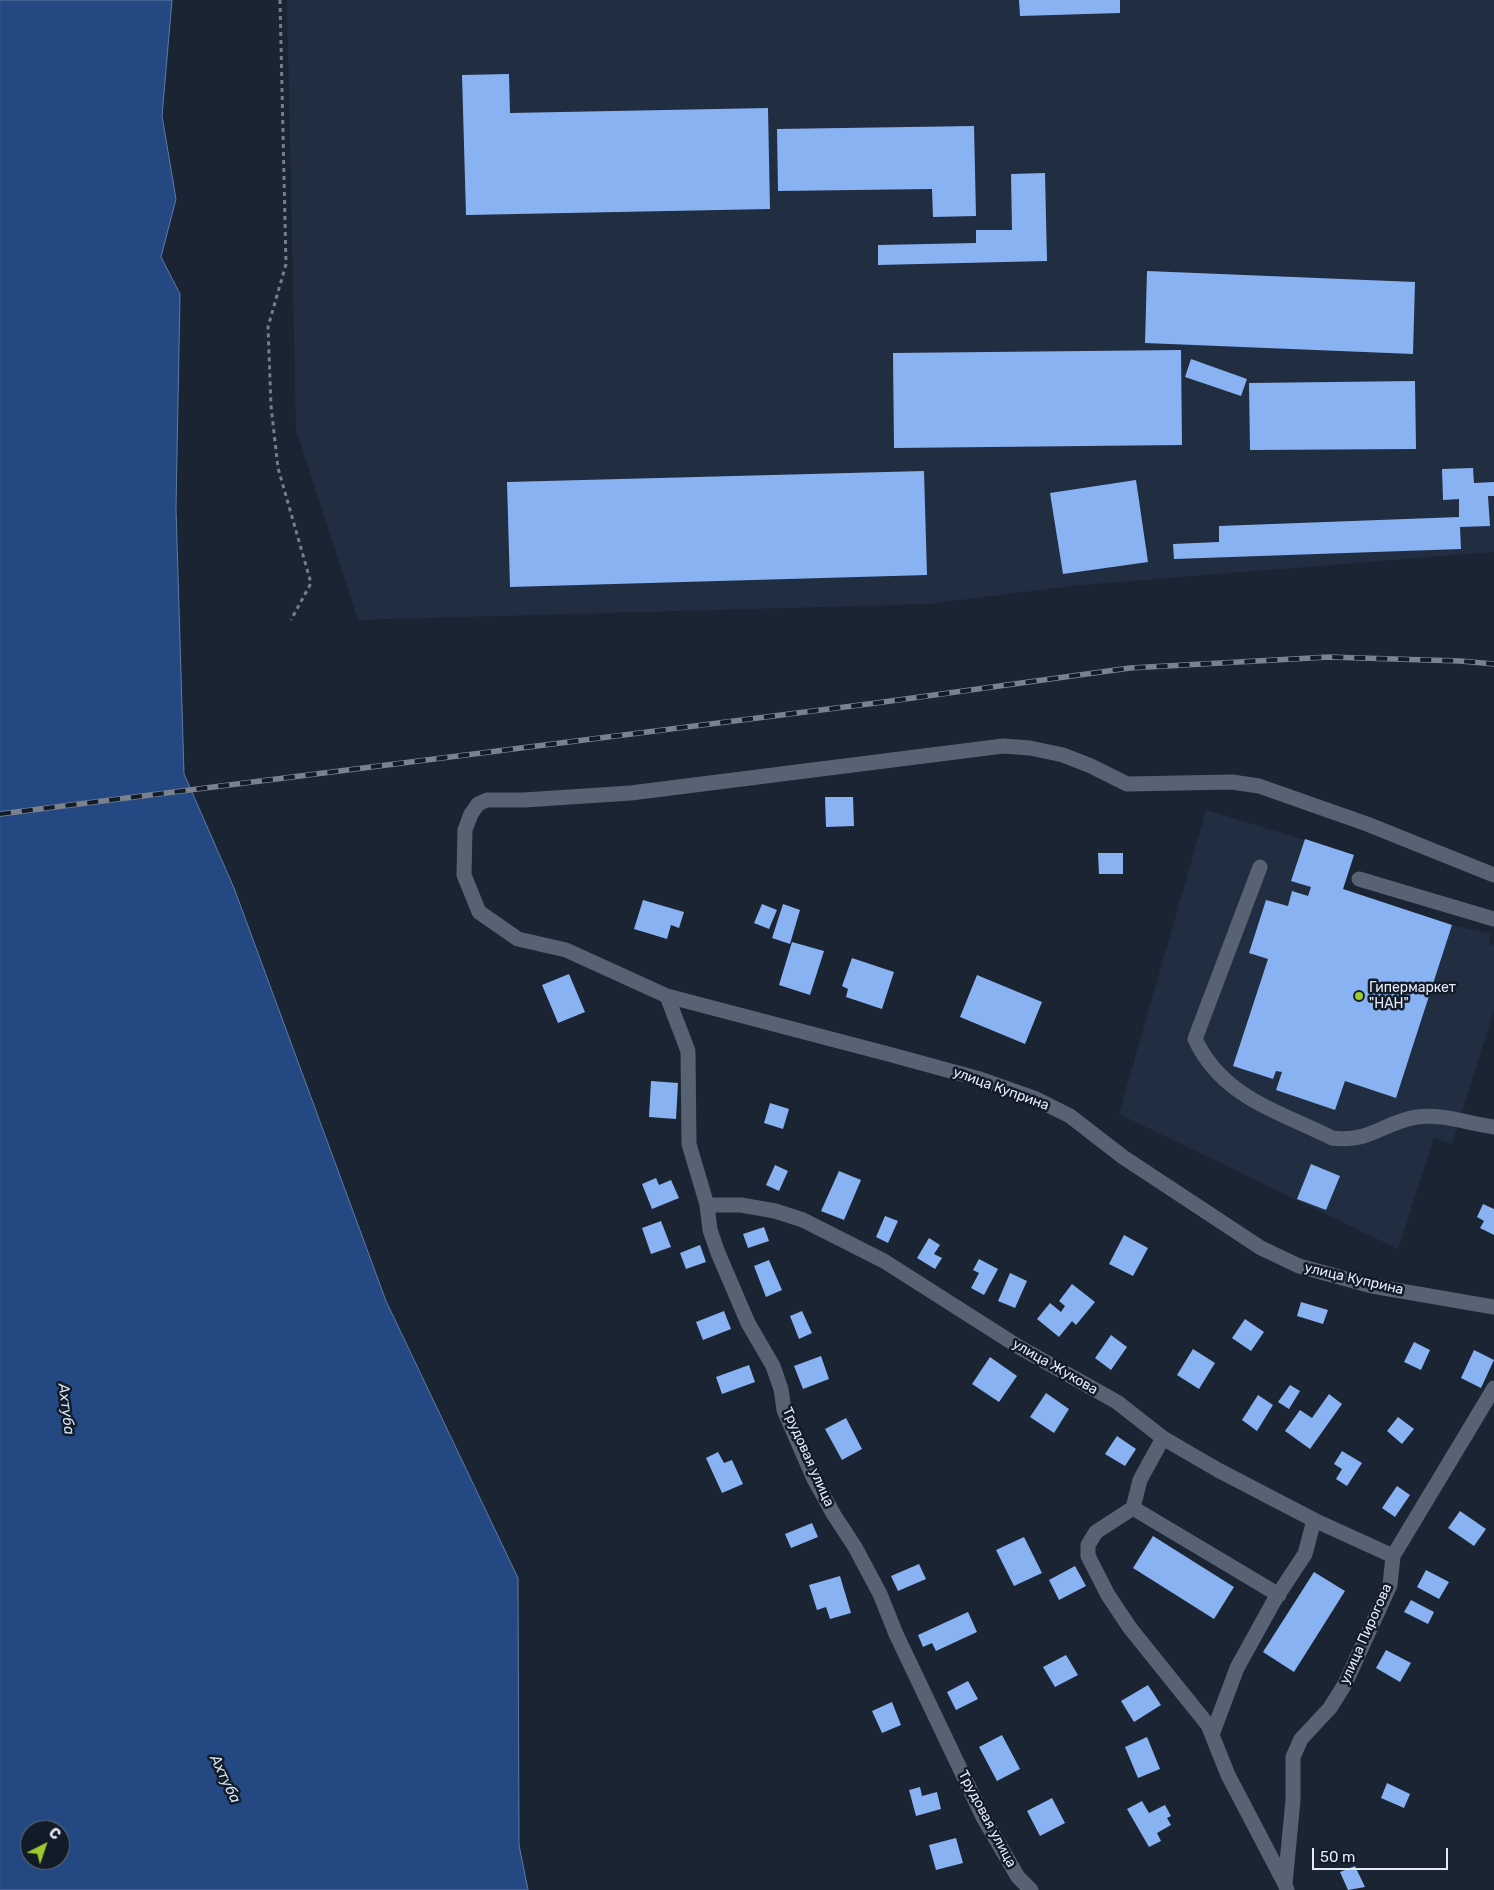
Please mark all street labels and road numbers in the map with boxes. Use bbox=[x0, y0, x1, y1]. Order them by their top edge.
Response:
street label: улица Куприна bbox=[951, 1064, 1051, 1114]
street label: улица Куприна bbox=[1303, 1259, 1405, 1299]
street label: улица Жукова bbox=[1009, 1336, 1101, 1398]
street label: Трудовая улица bbox=[779, 1405, 837, 1509]
street label: улица Пирогова bbox=[1336, 1581, 1396, 1687]
street label: Трудовая улица bbox=[954, 1768, 1020, 1870]

